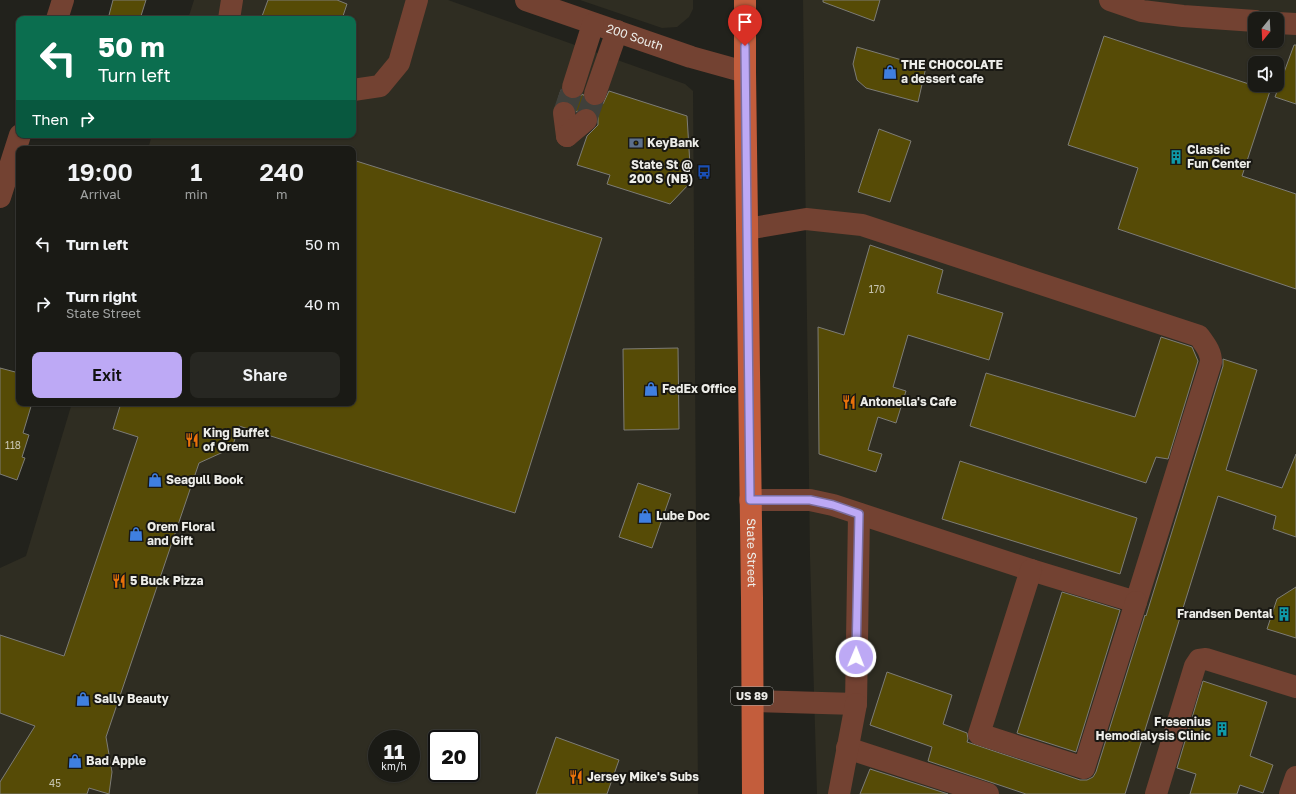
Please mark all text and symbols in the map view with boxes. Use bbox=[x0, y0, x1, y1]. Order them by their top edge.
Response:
pin bbox=[728, 5, 762, 46]
icon: arrive bbox=[734, 11, 756, 33]
north arrow bbox=[1248, 12, 1284, 48]
map controls bbox=[1248, 12, 1284, 92]
street label: 200 South bbox=[604, 20, 665, 54]
text: 50 m bbox=[98, 30, 165, 63]
icon: left bbox=[32, 32, 84, 84]
button: sound bbox=[1248, 56, 1284, 92]
place label: THE CHOCOLATE a dessert cafe bbox=[901, 57, 1003, 86]
text: Turn left bbox=[98, 64, 171, 86]
shop icon: THE CHOCOLATE a dessert cafe bbox=[882, 64, 898, 80]
icon: right bbox=[76, 108, 98, 130]
text: Then bbox=[32, 110, 68, 128]
bank icon: KeyBank bbox=[628, 135, 644, 151]
place label: KeyBank bbox=[647, 135, 699, 150]
place label: Classic Fun Center bbox=[1187, 142, 1251, 171]
building icon: Classic Fun Center bbox=[1168, 149, 1184, 165]
text: 19:00 bbox=[68, 157, 133, 186]
text: 1 bbox=[190, 157, 202, 186]
text: 240 bbox=[259, 157, 304, 186]
place label: State St @ 200 S (NB) bbox=[629, 157, 693, 186]
bus stop icon: State St @ 200 S (NB) bbox=[696, 164, 712, 180]
text: Arrival bbox=[80, 186, 121, 202]
text: min bbox=[185, 186, 208, 202]
text: m bbox=[276, 186, 288, 202]
icon: left bbox=[32, 233, 54, 255]
text: Turn left bbox=[66, 235, 128, 253]
text: 50 m bbox=[305, 235, 340, 253]
house number: 170 bbox=[869, 283, 885, 295]
text: Turn right bbox=[66, 287, 137, 305]
icon: right bbox=[32, 293, 54, 315]
text: 40 m bbox=[305, 295, 340, 313]
text: State Street bbox=[66, 305, 141, 321]
button: Exit bbox=[32, 352, 182, 398]
button: Share bbox=[190, 352, 340, 398]
shop icon: FedEx Office bbox=[643, 381, 659, 397]
place label: FedEx Office bbox=[662, 381, 736, 396]
restaurant icon: Antonella's Cafe bbox=[841, 394, 857, 410]
place label: Antonella's Cafe bbox=[860, 394, 957, 409]
place label: King Buffet of Orem bbox=[203, 425, 269, 454]
restaurant icon: King Buffet of Orem bbox=[184, 432, 200, 448]
house number: 118 bbox=[5, 439, 21, 451]
shop icon: Seagull Book bbox=[147, 472, 163, 488]
place label: Seagull Book bbox=[166, 472, 244, 487]
shop icon: Lube Doc bbox=[637, 508, 653, 524]
place label: Lube Doc bbox=[656, 508, 710, 523]
street label: State Street bbox=[744, 518, 760, 588]
place label: Orem Floral and Gift bbox=[147, 519, 215, 548]
shop icon: Orem Floral and Gift bbox=[128, 526, 144, 542]
restaurant icon: 5 Buck Pizza bbox=[111, 573, 127, 589]
place label: 5 Buck Pizza bbox=[130, 573, 203, 588]
place label: Frandsen Dental bbox=[1177, 606, 1273, 621]
building icon: Frandsen Dental bbox=[1276, 606, 1292, 622]
position arrow bbox=[835, 636, 877, 678]
road number: US 89 bbox=[731, 687, 773, 705]
shop icon: Sally Beauty bbox=[75, 691, 91, 707]
place label: Sally Beauty bbox=[94, 691, 170, 706]
place label: Fresenius Hemodialysis Clinic bbox=[1096, 714, 1211, 743]
building icon: Fresenius Hemodialysis Clinic bbox=[1214, 721, 1230, 737]
speed limit sign: 20 bbox=[428, 730, 480, 782]
text: 11 bbox=[384, 739, 404, 763]
shop icon: Bad Apple bbox=[67, 753, 83, 769]
place label: Bad Apple bbox=[86, 753, 146, 768]
text: km/h bbox=[381, 760, 407, 772]
restaurant icon: Jersey Mike's Subs bbox=[568, 769, 584, 785]
place label: Jersey Mike's Subs bbox=[587, 769, 699, 784]
house number: 45 bbox=[49, 777, 61, 789]

